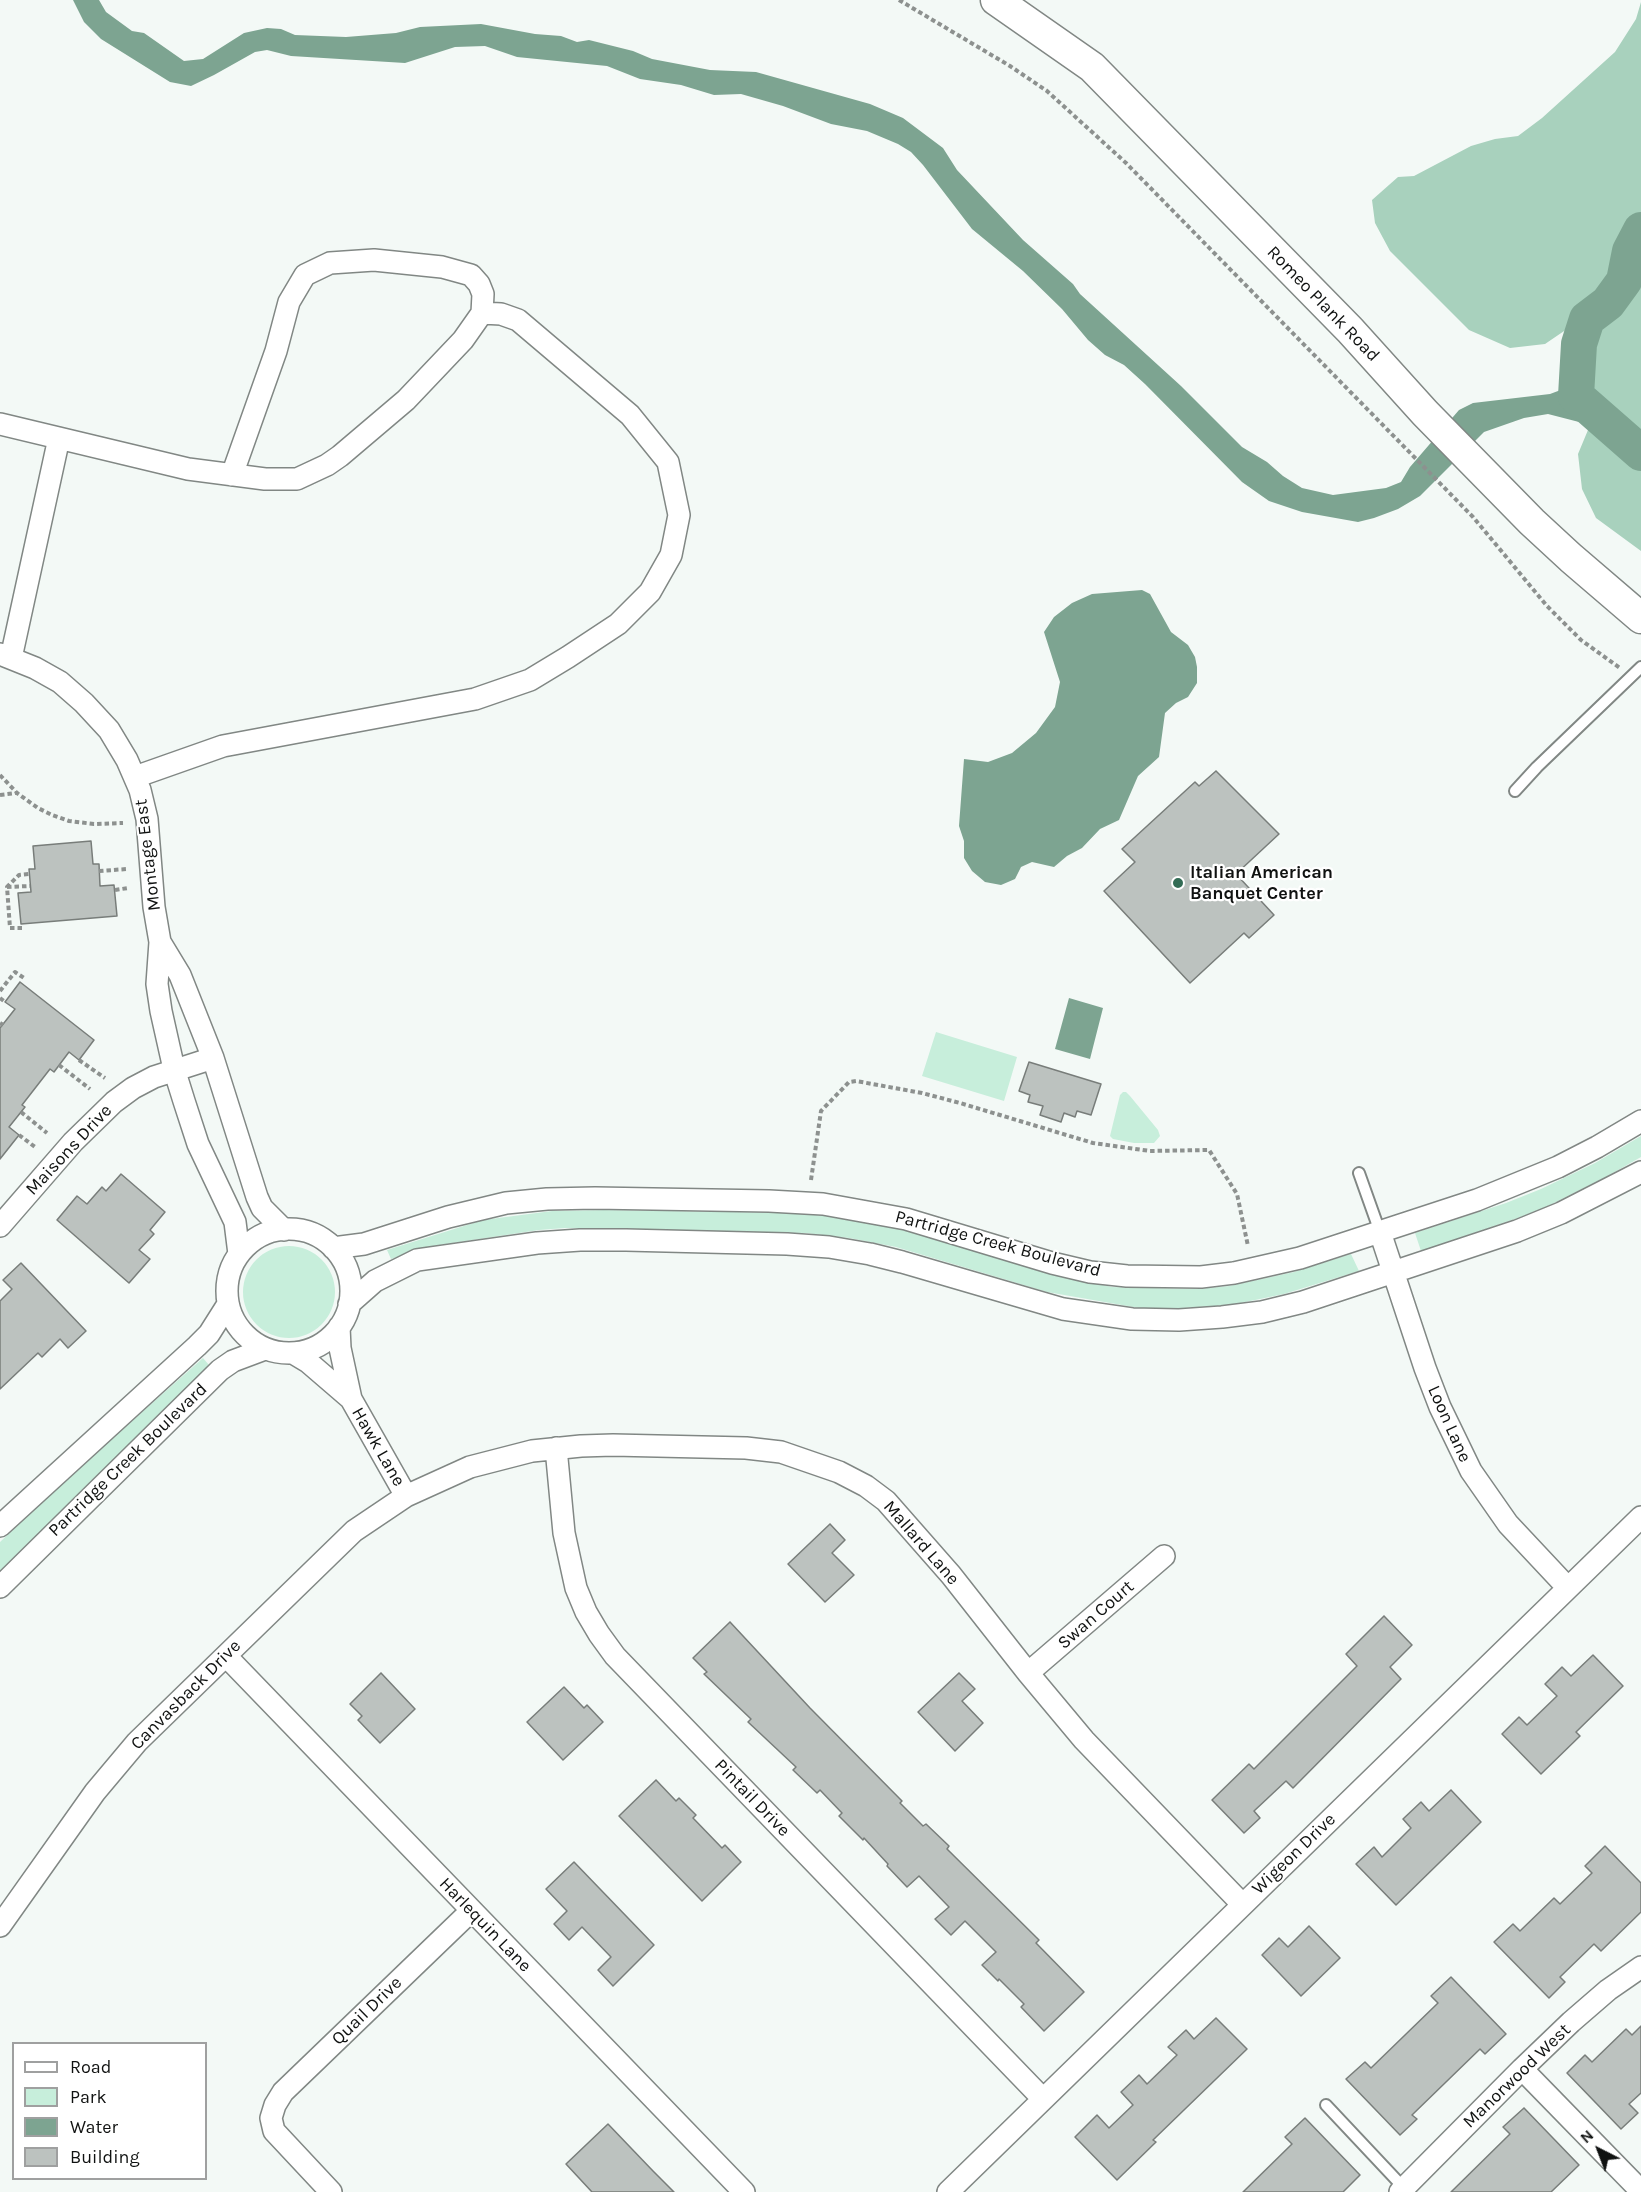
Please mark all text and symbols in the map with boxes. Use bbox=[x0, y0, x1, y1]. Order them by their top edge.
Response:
street label: Romeo Plank Road bbox=[1262, 242, 1384, 366]
street label: Montage East bbox=[130, 798, 166, 912]
place label: Italian American Banquet Center bbox=[1190, 862, 1333, 904]
marker: Italian American Banquet Center bbox=[1171, 876, 1185, 890]
street label: Maisons Drive bbox=[21, 1100, 117, 1200]
street label: Partridge Creek Boulevard bbox=[893, 1206, 1103, 1282]
street label: Partridge Creek Boulevard bbox=[44, 1379, 212, 1541]
street label: Loon Lane bbox=[1423, 1382, 1475, 1466]
street label: Hawk Lane bbox=[347, 1404, 409, 1490]
street label: Mallard Lane bbox=[878, 1496, 964, 1590]
street label: Swan Court bbox=[1053, 1576, 1139, 1654]
street label: Canvasback Drive bbox=[127, 1636, 245, 1754]
street label: Pintail Drive bbox=[710, 1755, 794, 1841]
street label: Wigeon Drive bbox=[1248, 1809, 1340, 1899]
street label: Harlequin Lane bbox=[434, 1873, 536, 1977]
street label: Quail Drive bbox=[327, 1972, 407, 2050]
street label: Manorwood West bbox=[1459, 2019, 1575, 2133]
legend bbox=[12, 2042, 207, 2180]
text: Road bbox=[70, 2056, 111, 2078]
text: Park bbox=[70, 2086, 107, 2108]
text: Water bbox=[70, 2116, 118, 2138]
north arrow bbox=[1569, 2120, 1629, 2180]
text: N bbox=[1576, 2125, 1597, 2147]
text: Building bbox=[70, 2146, 140, 2168]

